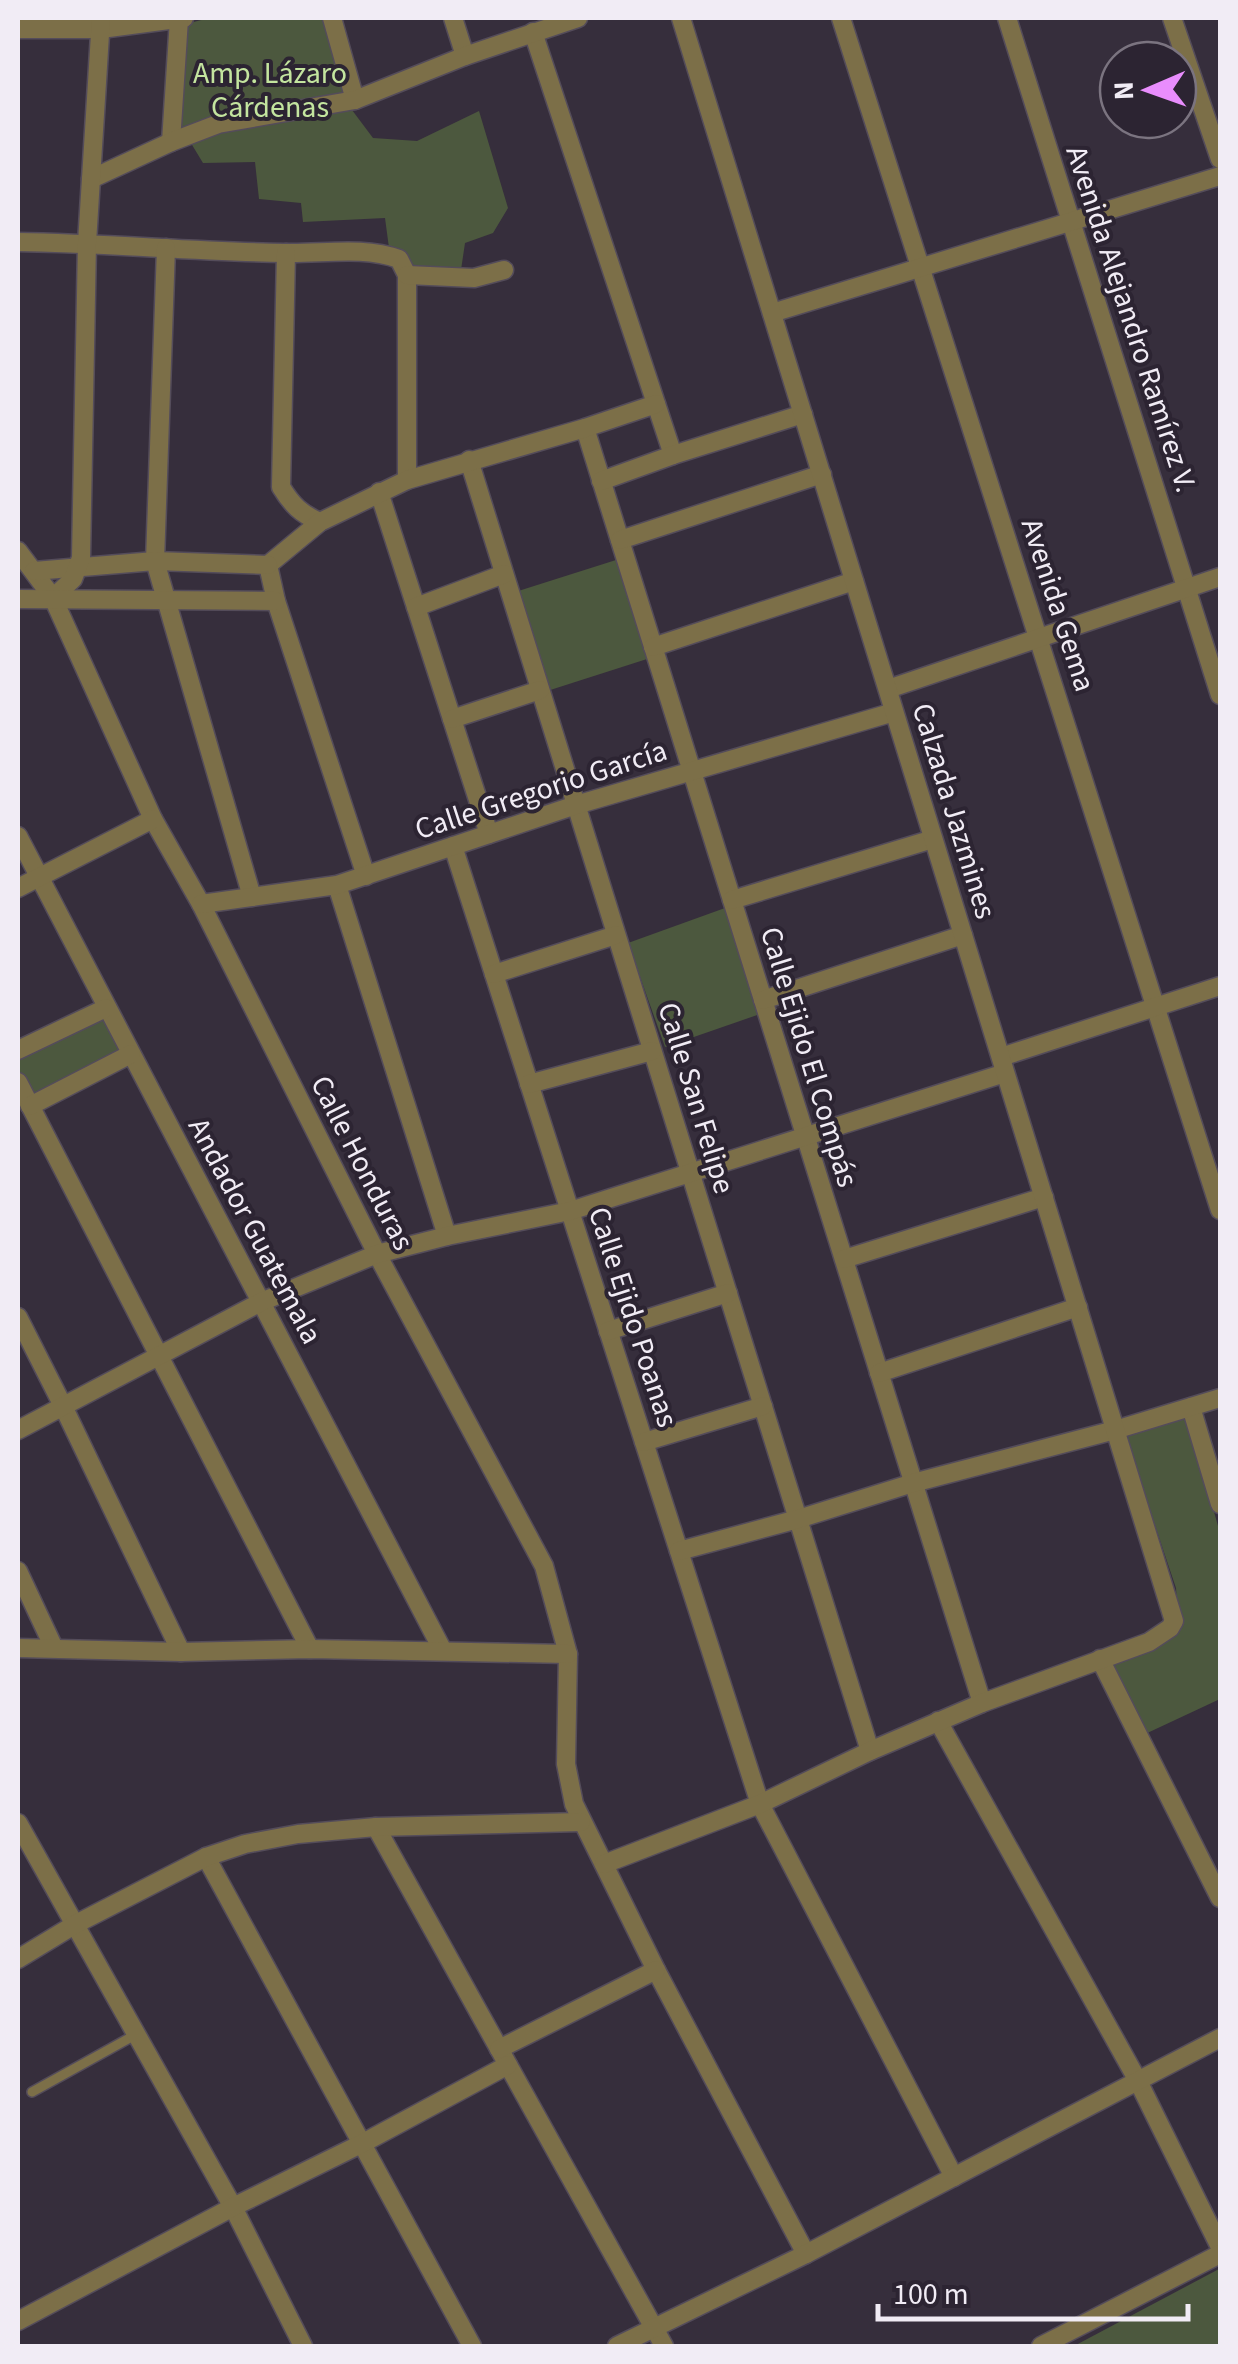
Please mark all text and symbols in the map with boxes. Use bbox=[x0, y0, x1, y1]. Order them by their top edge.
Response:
north arrow bbox=[1098, 40, 1198, 140]
park label: Amp. Lázaro Cárdenas bbox=[193, 52, 347, 129]
text: N bbox=[1104, 81, 1144, 101]
street label: Avenida Alejandro Ramírez V. bbox=[1055, 140, 1207, 498]
street label: Avenida Gema bbox=[1010, 513, 1106, 697]
street label: Calzada Jazmines bbox=[901, 698, 1007, 924]
street label: Calle Gregorio García bbox=[409, 729, 673, 851]
street label: Calle Ejido El Compás bbox=[749, 922, 869, 1192]
street label: Calle San Felipe bbox=[647, 997, 745, 1199]
street label: Calle Honduras bbox=[299, 1068, 425, 1258]
street label: Andador Guatemala bbox=[177, 1110, 333, 1352]
street label: Calle Ejido Poanas bbox=[577, 1201, 689, 1433]
scale bar bbox=[878, 2259, 1188, 2321]
text: 100 m bbox=[893, 2273, 969, 2316]

